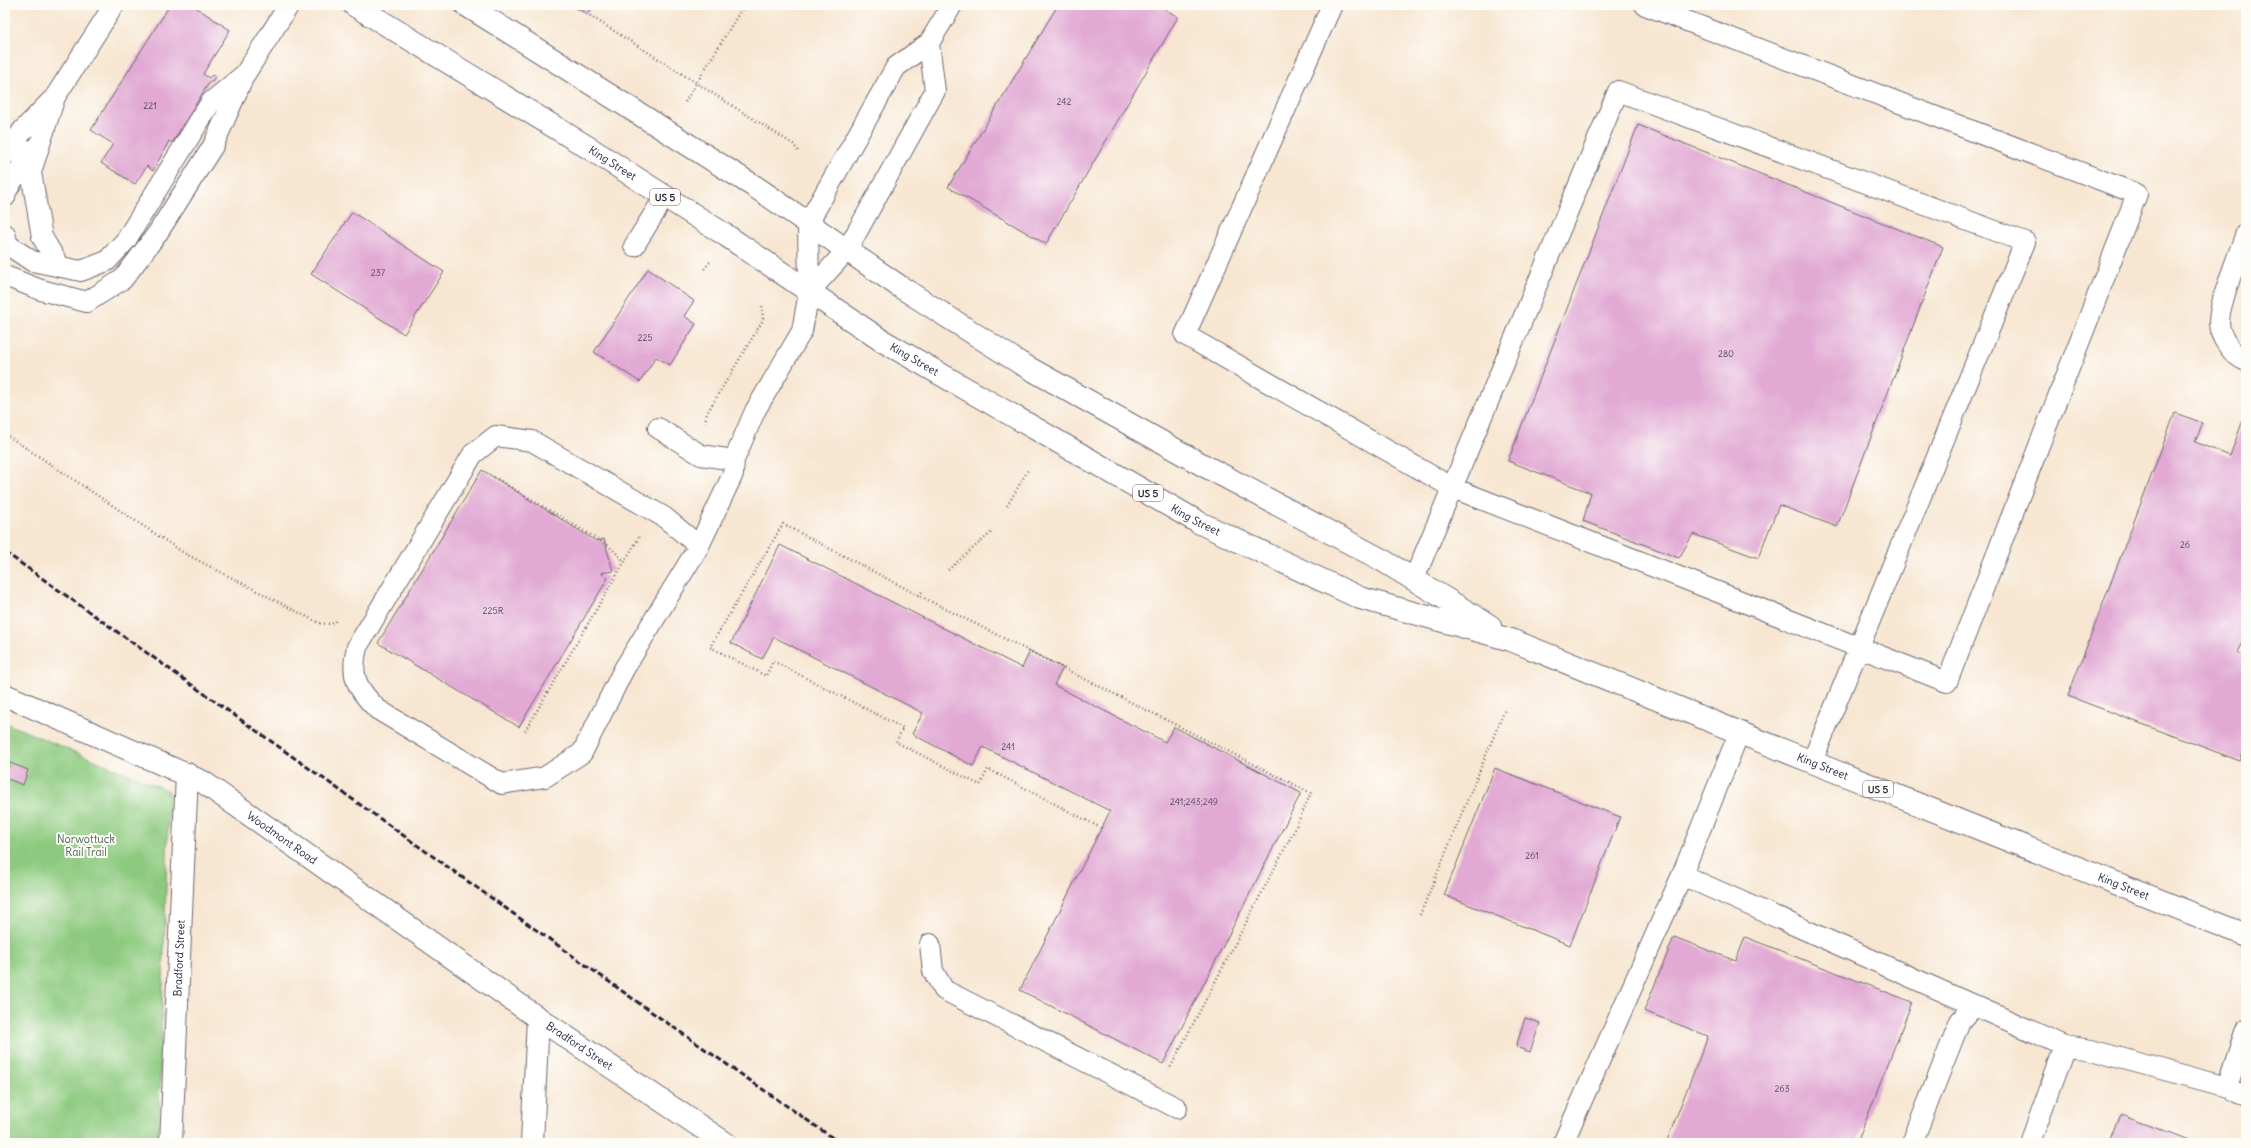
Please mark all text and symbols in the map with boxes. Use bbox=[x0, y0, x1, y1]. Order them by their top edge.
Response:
house number: 242 bbox=[1057, 96, 1072, 107]
house number: 221 bbox=[143, 100, 157, 111]
street label: King Street bbox=[586, 143, 639, 184]
road number: US 5 bbox=[650, 189, 680, 205]
house number: 237 bbox=[371, 267, 386, 278]
house number: 225 bbox=[637, 332, 653, 343]
street label: King Street bbox=[887, 340, 941, 379]
house number: 280 bbox=[1718, 348, 1734, 359]
road number: US 5 bbox=[1133, 485, 1163, 501]
street label: King Street bbox=[1168, 501, 1223, 539]
house number: 26 bbox=[2180, 539, 2190, 550]
house number: 225R bbox=[483, 605, 504, 616]
house number: 241 bbox=[1001, 741, 1015, 752]
street label: King Street bbox=[1795, 750, 1850, 783]
road number: US 5 bbox=[1863, 781, 1893, 797]
house number: 241;243;249 bbox=[1170, 796, 1218, 807]
street label: Woodmont Road bbox=[244, 808, 320, 868]
park label: Norwottuck Rail Trail bbox=[57, 832, 115, 859]
house number: 261 bbox=[1525, 850, 1539, 861]
street label: King Street bbox=[2096, 870, 2151, 903]
street label: Bradford Street bbox=[170, 919, 188, 997]
street label: Bradford Street bbox=[544, 1019, 616, 1073]
house number: 263 bbox=[1774, 1083, 1790, 1094]

